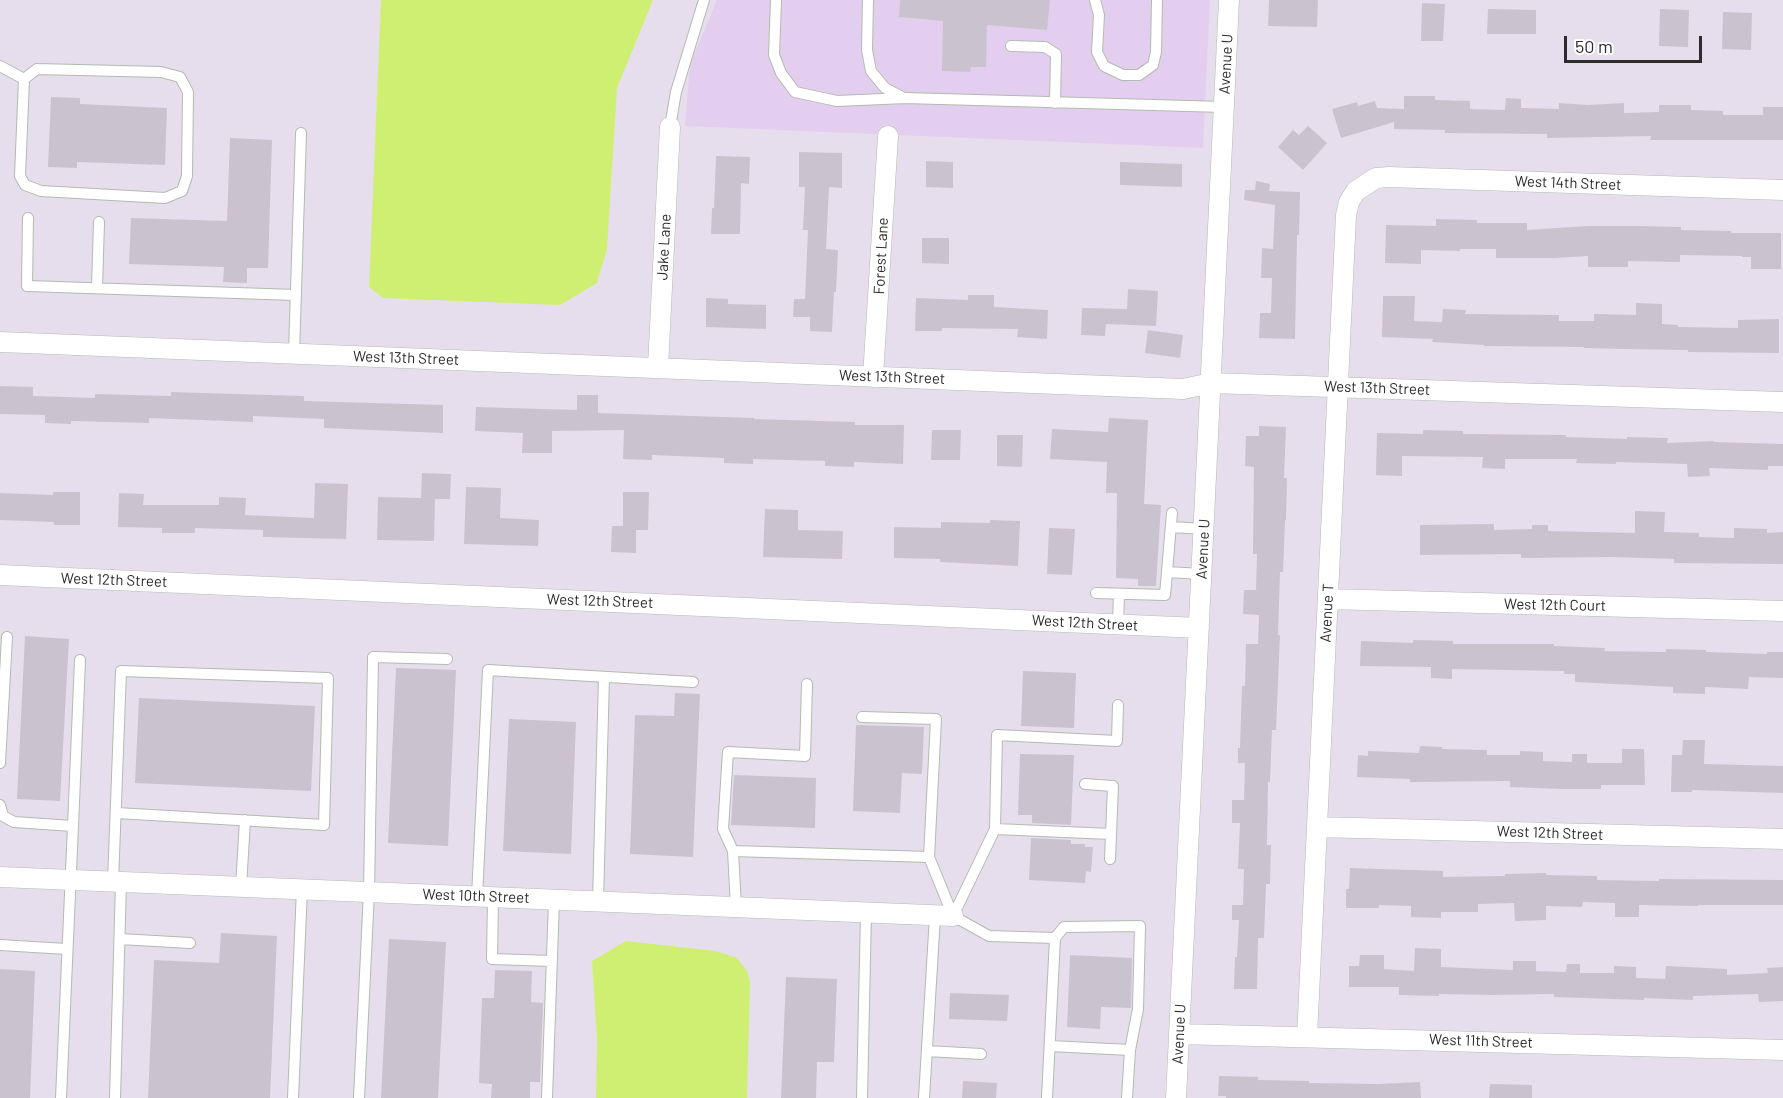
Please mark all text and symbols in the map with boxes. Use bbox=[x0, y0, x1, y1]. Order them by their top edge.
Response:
scale bar bbox=[1567, 24, 1705, 62]
street label: Avenue U bbox=[1215, 33, 1237, 95]
text: 50 m bbox=[1575, 35, 1613, 57]
street label: West 14th Street bbox=[1514, 172, 1622, 194]
street label: Jake Lane bbox=[653, 213, 675, 281]
street label: Forest Lane bbox=[870, 217, 892, 295]
street label: West 13th Street bbox=[353, 347, 459, 369]
street label: West 13th Street bbox=[839, 366, 945, 388]
street label: West 13th Street bbox=[1324, 377, 1430, 399]
street label: Avenue U bbox=[1192, 518, 1214, 580]
street label: West 12th Street bbox=[60, 569, 168, 591]
street label: Avenue T bbox=[1316, 583, 1338, 643]
street label: West 12th Street bbox=[546, 590, 654, 612]
street label: West 12th Court bbox=[1504, 595, 1606, 615]
street label: West 12th Street bbox=[1031, 611, 1139, 635]
street label: West 12th Street bbox=[1496, 822, 1604, 844]
street label: West 10th Street bbox=[422, 885, 530, 907]
street label: Avenue U bbox=[1168, 1003, 1190, 1065]
street label: West 11th Street bbox=[1429, 1030, 1533, 1052]

